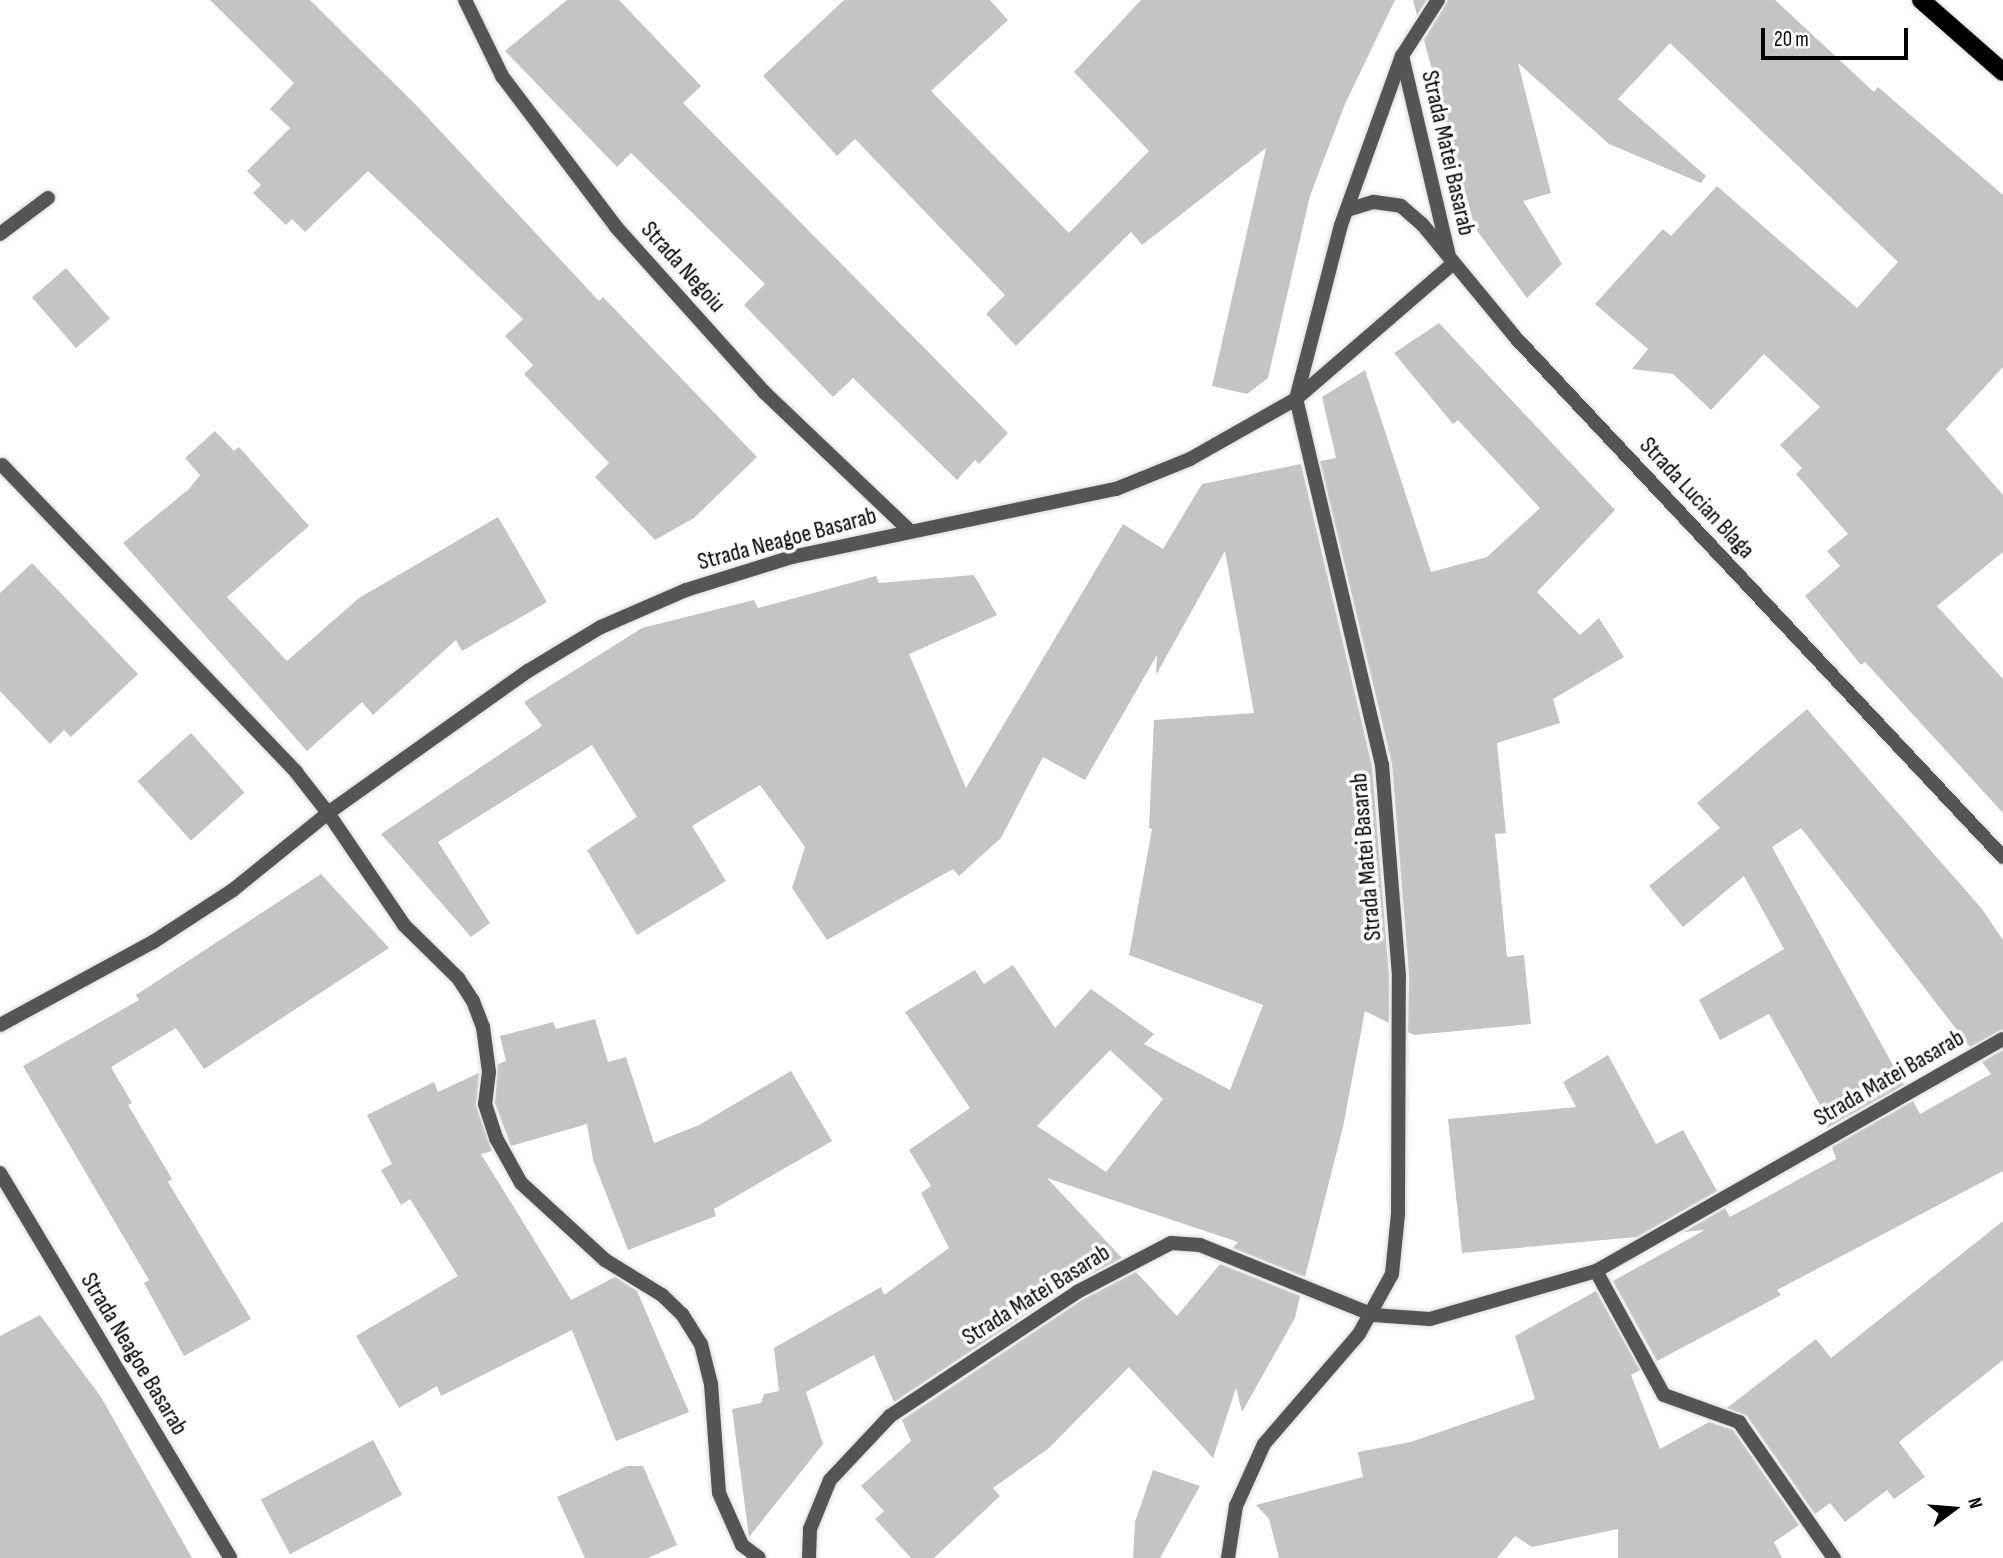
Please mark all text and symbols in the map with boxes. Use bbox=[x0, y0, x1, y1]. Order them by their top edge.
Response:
scale bar bbox=[1765, 14, 1912, 58]
text: 20 m bbox=[1774, 27, 1809, 52]
street label: Strada Matei Basarab bbox=[1415, 68, 1481, 238]
street label: Strada Negoiu bbox=[635, 216, 731, 318]
street label: Strada Lucian Blaga bbox=[1633, 431, 1761, 565]
street label: Strada Neagoe Basarab bbox=[694, 501, 880, 577]
street label: Strada Matei Basarab bbox=[1344, 772, 1388, 942]
street label: Strada Matei Basarab bbox=[1809, 1023, 1969, 1133]
street label: Strada Matei Basarab bbox=[957, 1238, 1115, 1352]
street label: Strada Neagoe Basarab bbox=[74, 1268, 194, 1440]
north arrow bbox=[1919, 1474, 1989, 1544]
text: N bbox=[1962, 1495, 1987, 1511]

